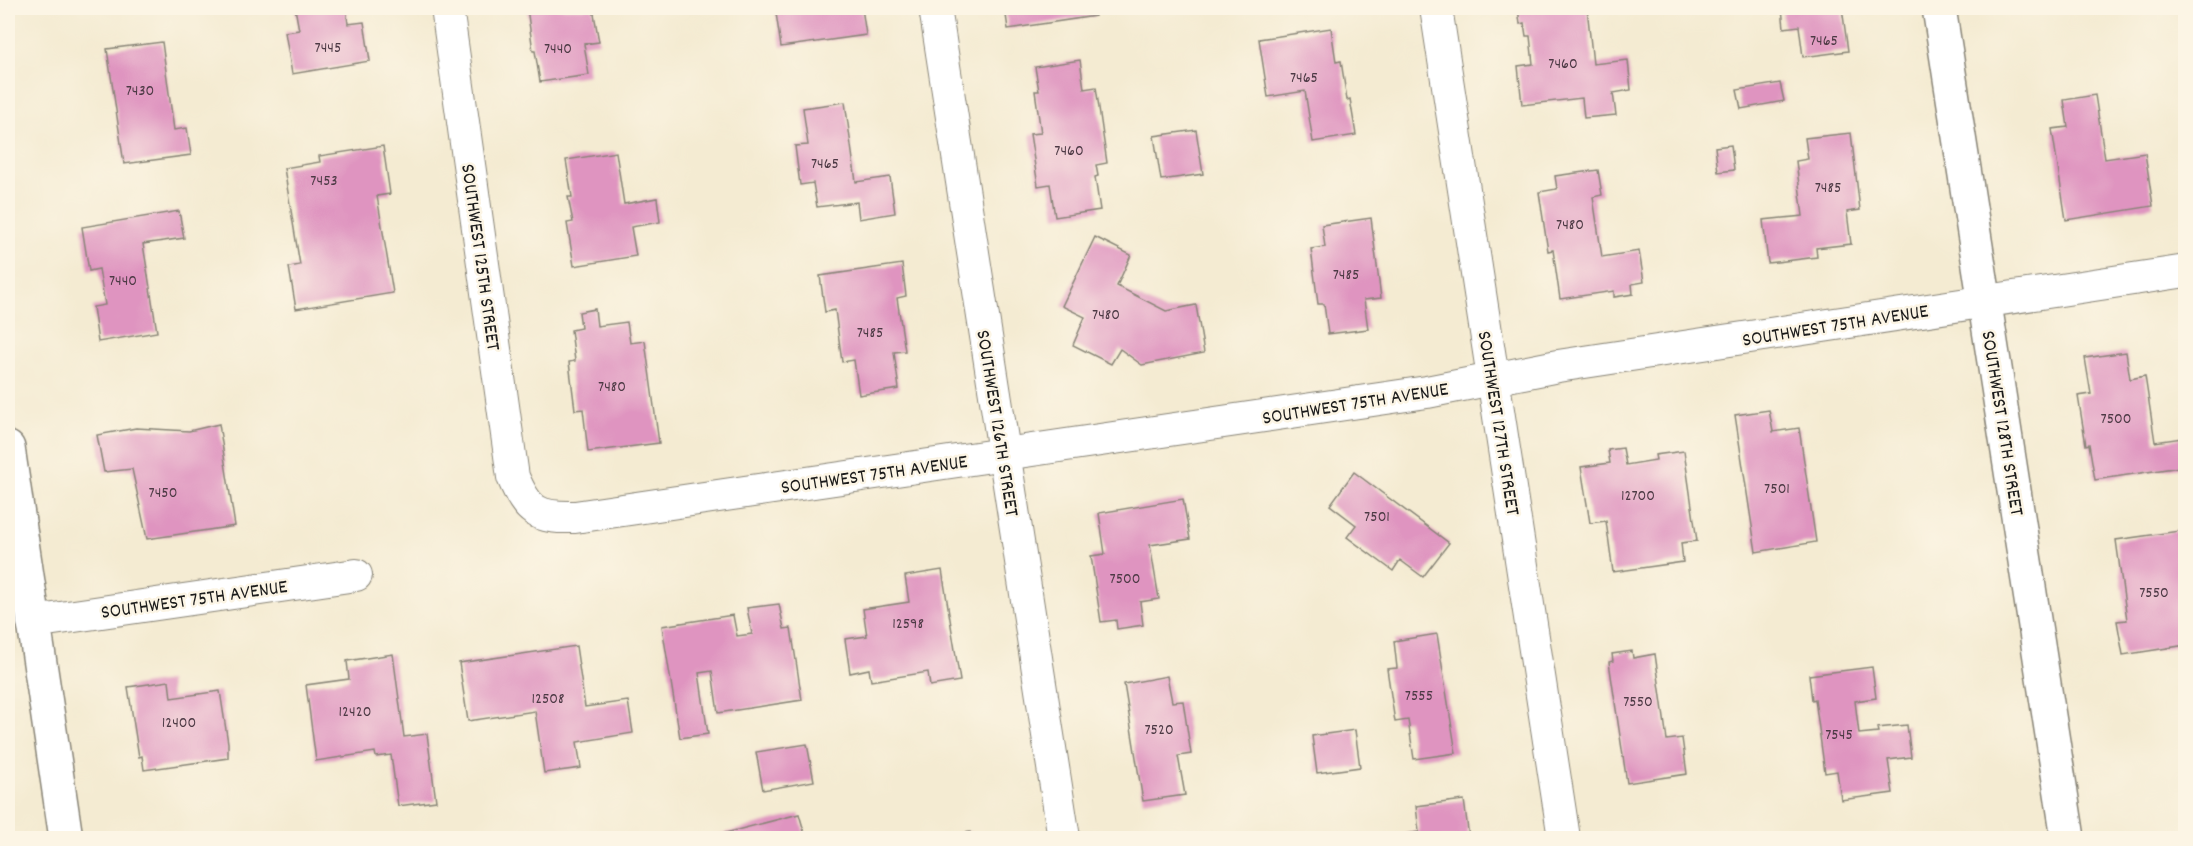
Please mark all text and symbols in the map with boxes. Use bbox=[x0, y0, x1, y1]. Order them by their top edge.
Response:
house number: 7465 bbox=[1810, 30, 1838, 53]
house number: 7445 bbox=[315, 37, 341, 60]
house number: 7440 bbox=[544, 38, 572, 61]
house number: 7460 bbox=[1548, 53, 1578, 76]
house number: 7465 bbox=[1290, 67, 1318, 90]
house number: 7430 bbox=[126, 80, 154, 103]
house number: 7460 bbox=[1054, 140, 1084, 163]
house number: 7465 bbox=[811, 153, 839, 176]
street label: SOUTHWEST 125TH STREET bbox=[452, 162, 506, 352]
house number: 7453 bbox=[310, 170, 338, 193]
house number: 7485 bbox=[1815, 177, 1841, 200]
house number: 7480 bbox=[1556, 214, 1584, 237]
house number: 7485 bbox=[1333, 264, 1359, 287]
house number: 7440 bbox=[109, 270, 137, 293]
street label: SOUTHWEST 75TH AVENUE bbox=[1740, 298, 1931, 356]
house number: 7480 bbox=[1092, 304, 1120, 327]
house number: 7485 bbox=[857, 322, 883, 345]
street label: SOUTHWEST 126TH STREET bbox=[967, 328, 1025, 519]
street label: SOUTHWEST 127TH STREET bbox=[1469, 329, 1525, 518]
street label: SOUTHWEST 128TH STREET bbox=[1973, 329, 2029, 518]
house number: 7480 bbox=[598, 376, 626, 399]
street label: SOUTHWEST 75TH AVENUE bbox=[1260, 376, 1451, 434]
house number: 7500 bbox=[2101, 408, 2131, 431]
street label: SOUTHWEST 75TH AVENUE bbox=[779, 449, 970, 503]
house number: 7501 bbox=[1764, 478, 1790, 501]
house number: 7450 bbox=[149, 482, 177, 505]
house number: 12700 bbox=[1621, 485, 1655, 508]
house number: 7501 bbox=[1364, 506, 1390, 529]
house number: 7500 bbox=[1110, 568, 1140, 591]
street label: SOUTHWEST 75TH AVENUE bbox=[99, 574, 290, 628]
house number: 7550 bbox=[2139, 582, 2169, 605]
house number: 12598 bbox=[892, 613, 924, 636]
house number: 7555 bbox=[1405, 685, 1433, 708]
house number: 12508 bbox=[531, 688, 565, 711]
house number: 7550 bbox=[1623, 691, 1653, 714]
house number: 12420 bbox=[339, 701, 371, 724]
house number: 12400 bbox=[162, 712, 196, 735]
house number: 7520 bbox=[1144, 719, 1174, 742]
house number: 7545 bbox=[1825, 724, 1853, 747]

